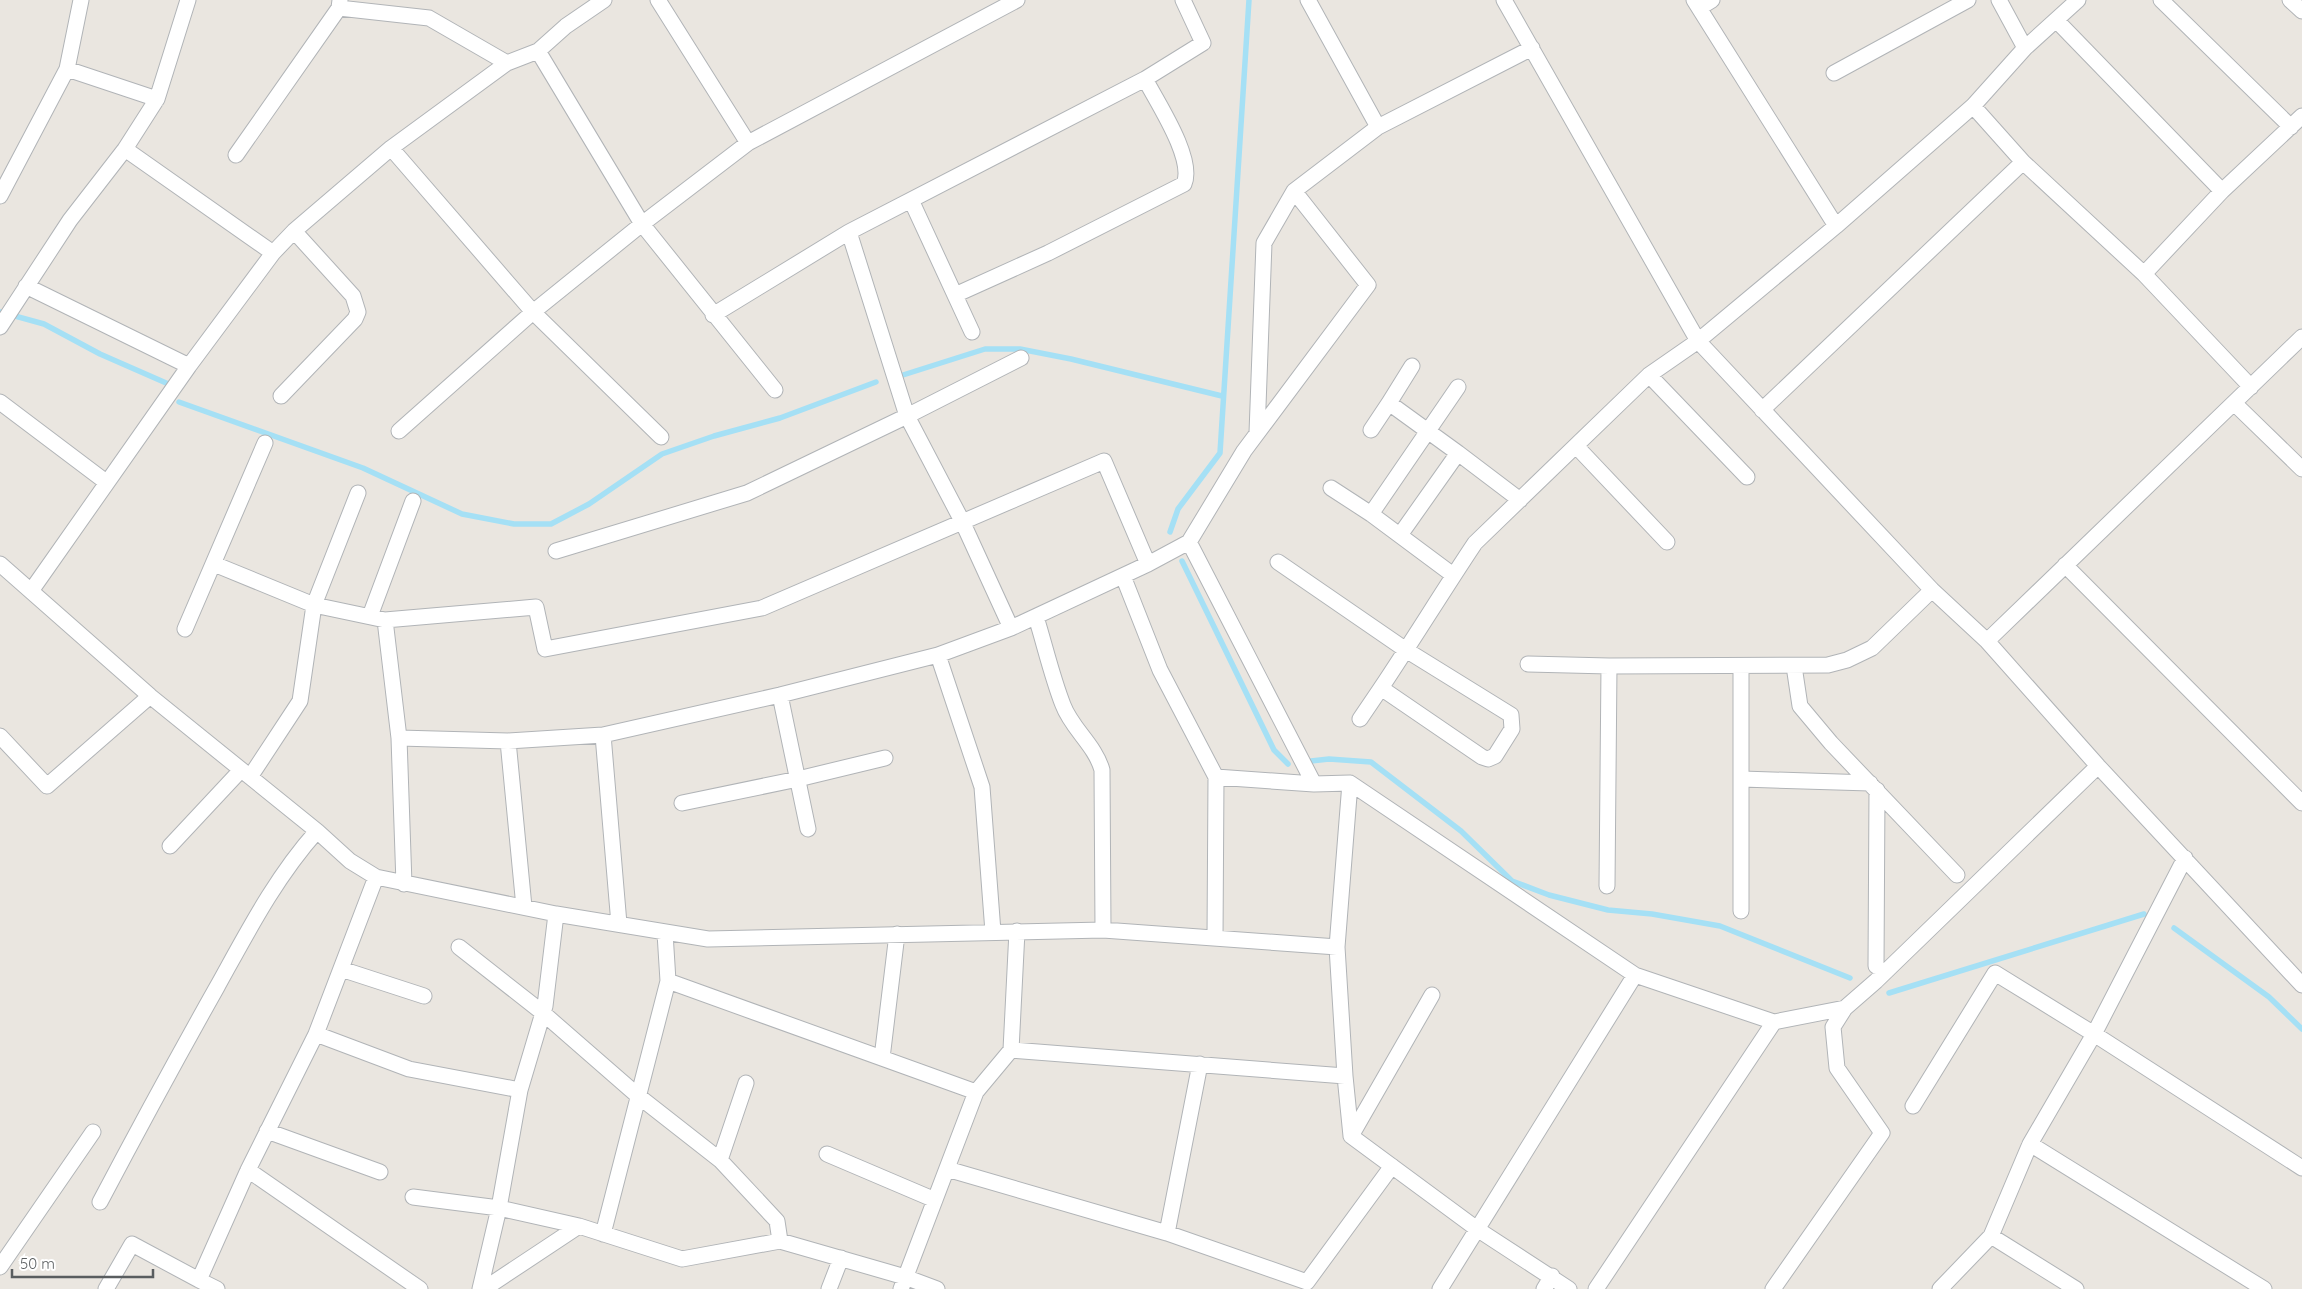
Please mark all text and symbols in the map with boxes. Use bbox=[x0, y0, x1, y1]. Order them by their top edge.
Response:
scale bar bbox=[12, 1246, 154, 1278]
text: 50 m bbox=[20, 1254, 55, 1273]

